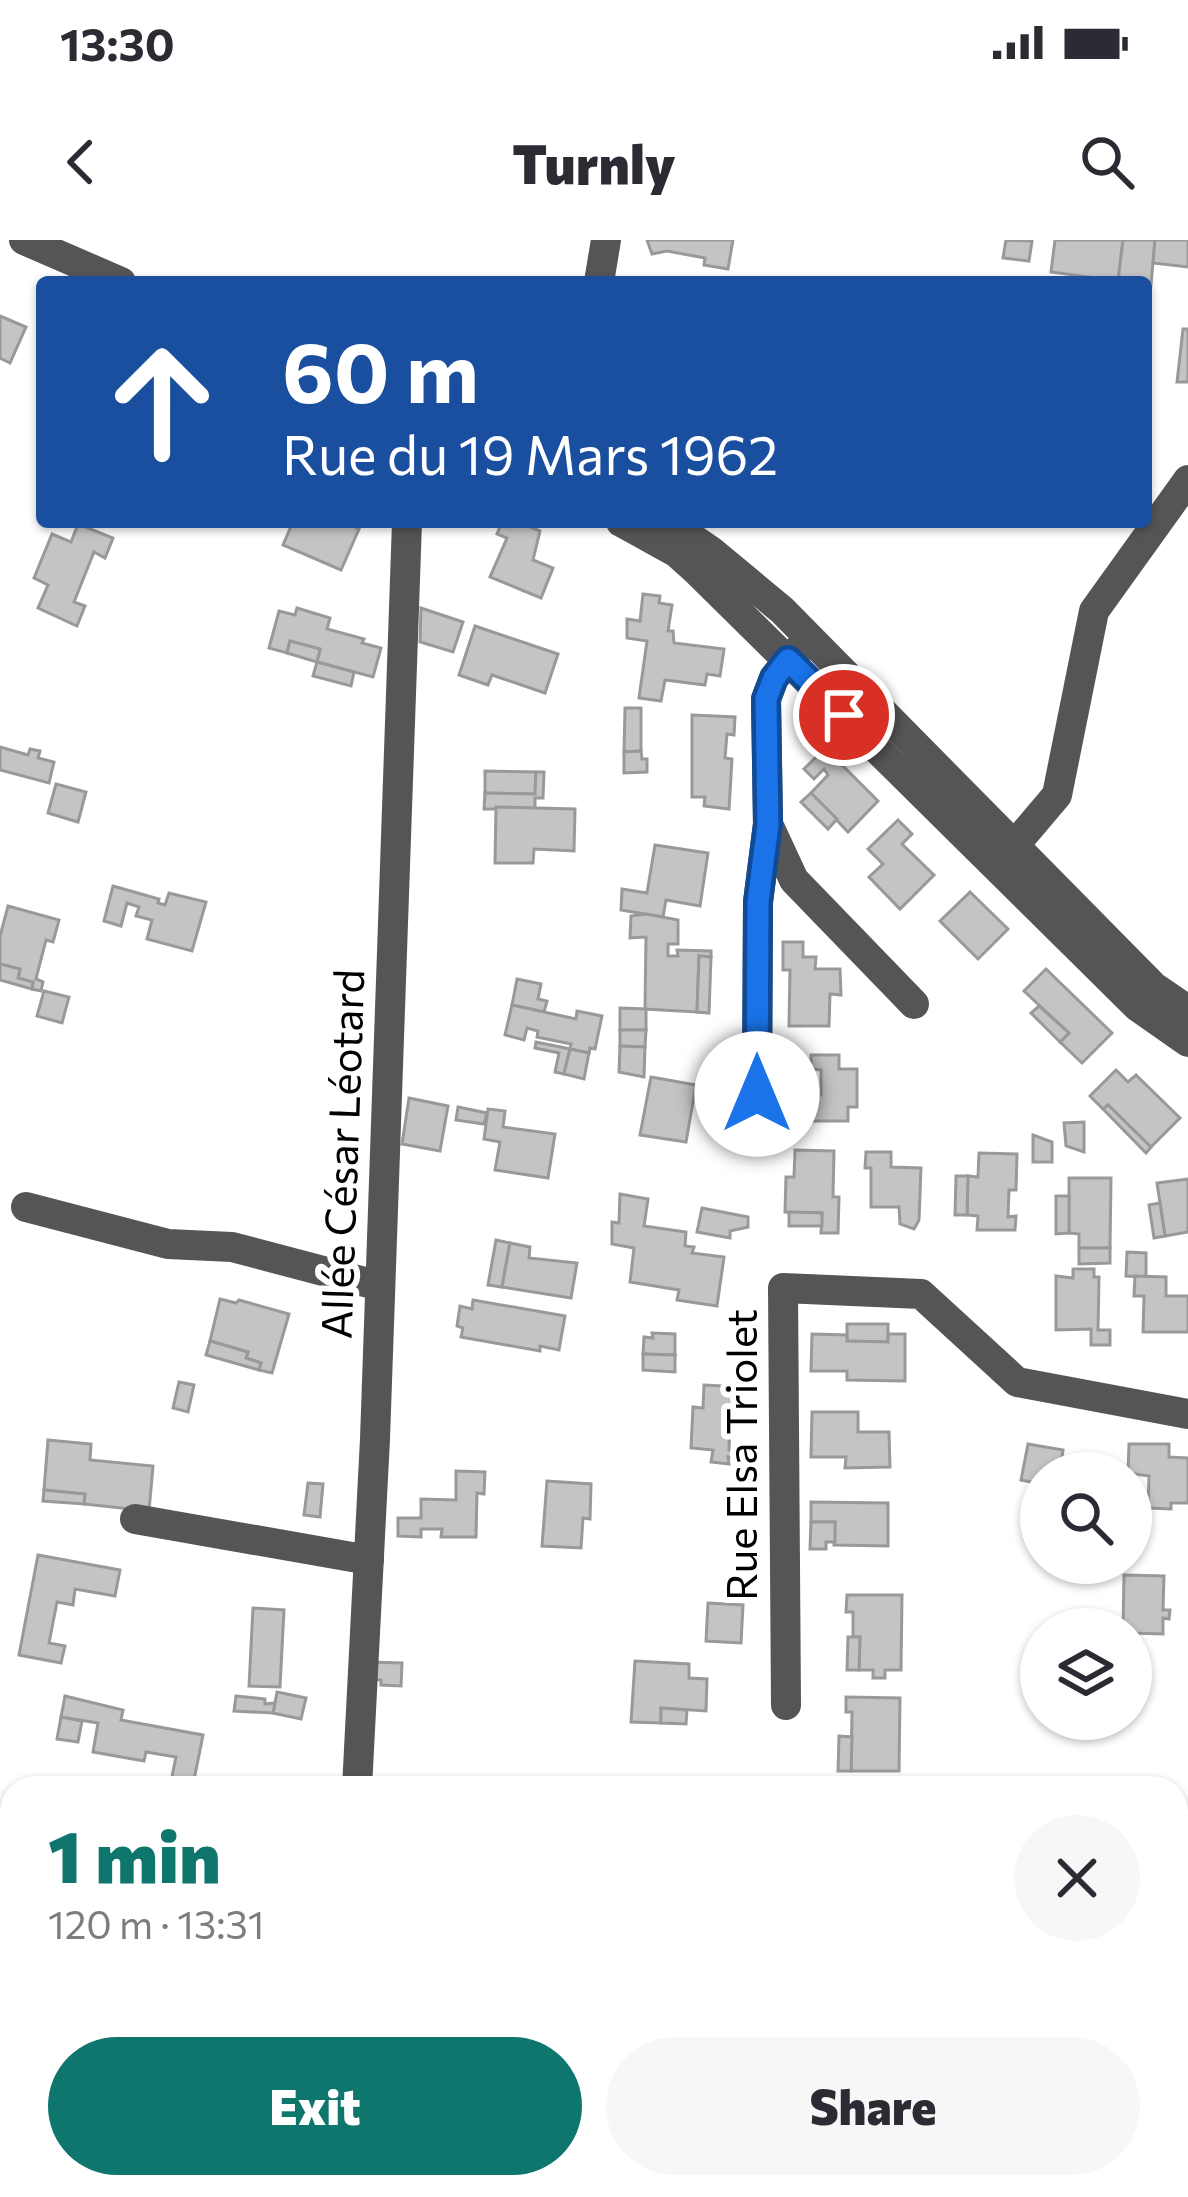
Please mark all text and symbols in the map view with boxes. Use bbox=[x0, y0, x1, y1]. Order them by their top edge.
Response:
text: 13:30 bbox=[60, 15, 175, 70]
icon: back bbox=[48, 129, 114, 195]
text: Turnly bbox=[512, 129, 676, 195]
icon: search bbox=[1074, 129, 1140, 195]
text: 60 m bbox=[282, 318, 479, 420]
icon: ahead bbox=[84, 324, 240, 480]
text: Rue du 19 Mars 1962 bbox=[282, 420, 778, 486]
pin bbox=[793, 664, 895, 766]
icon: arrive bbox=[811, 682, 877, 748]
street label: Allée César Léotard bbox=[309, 968, 373, 1340]
position arrow bbox=[694, 1031, 820, 1157]
street label: Rue Elsa Triolet bbox=[714, 1309, 766, 1601]
map controls bbox=[1020, 1452, 1152, 1740]
button: search bbox=[1020, 1452, 1152, 1584]
button: layers bbox=[1020, 1608, 1152, 1740]
text: 1 min bbox=[48, 1810, 221, 1898]
button: close bbox=[1014, 1815, 1140, 1941]
text: 120 m · 13:31 bbox=[48, 1899, 264, 1947]
button: Exit bbox=[48, 2037, 582, 2175]
button: Share bbox=[606, 2037, 1140, 2175]

